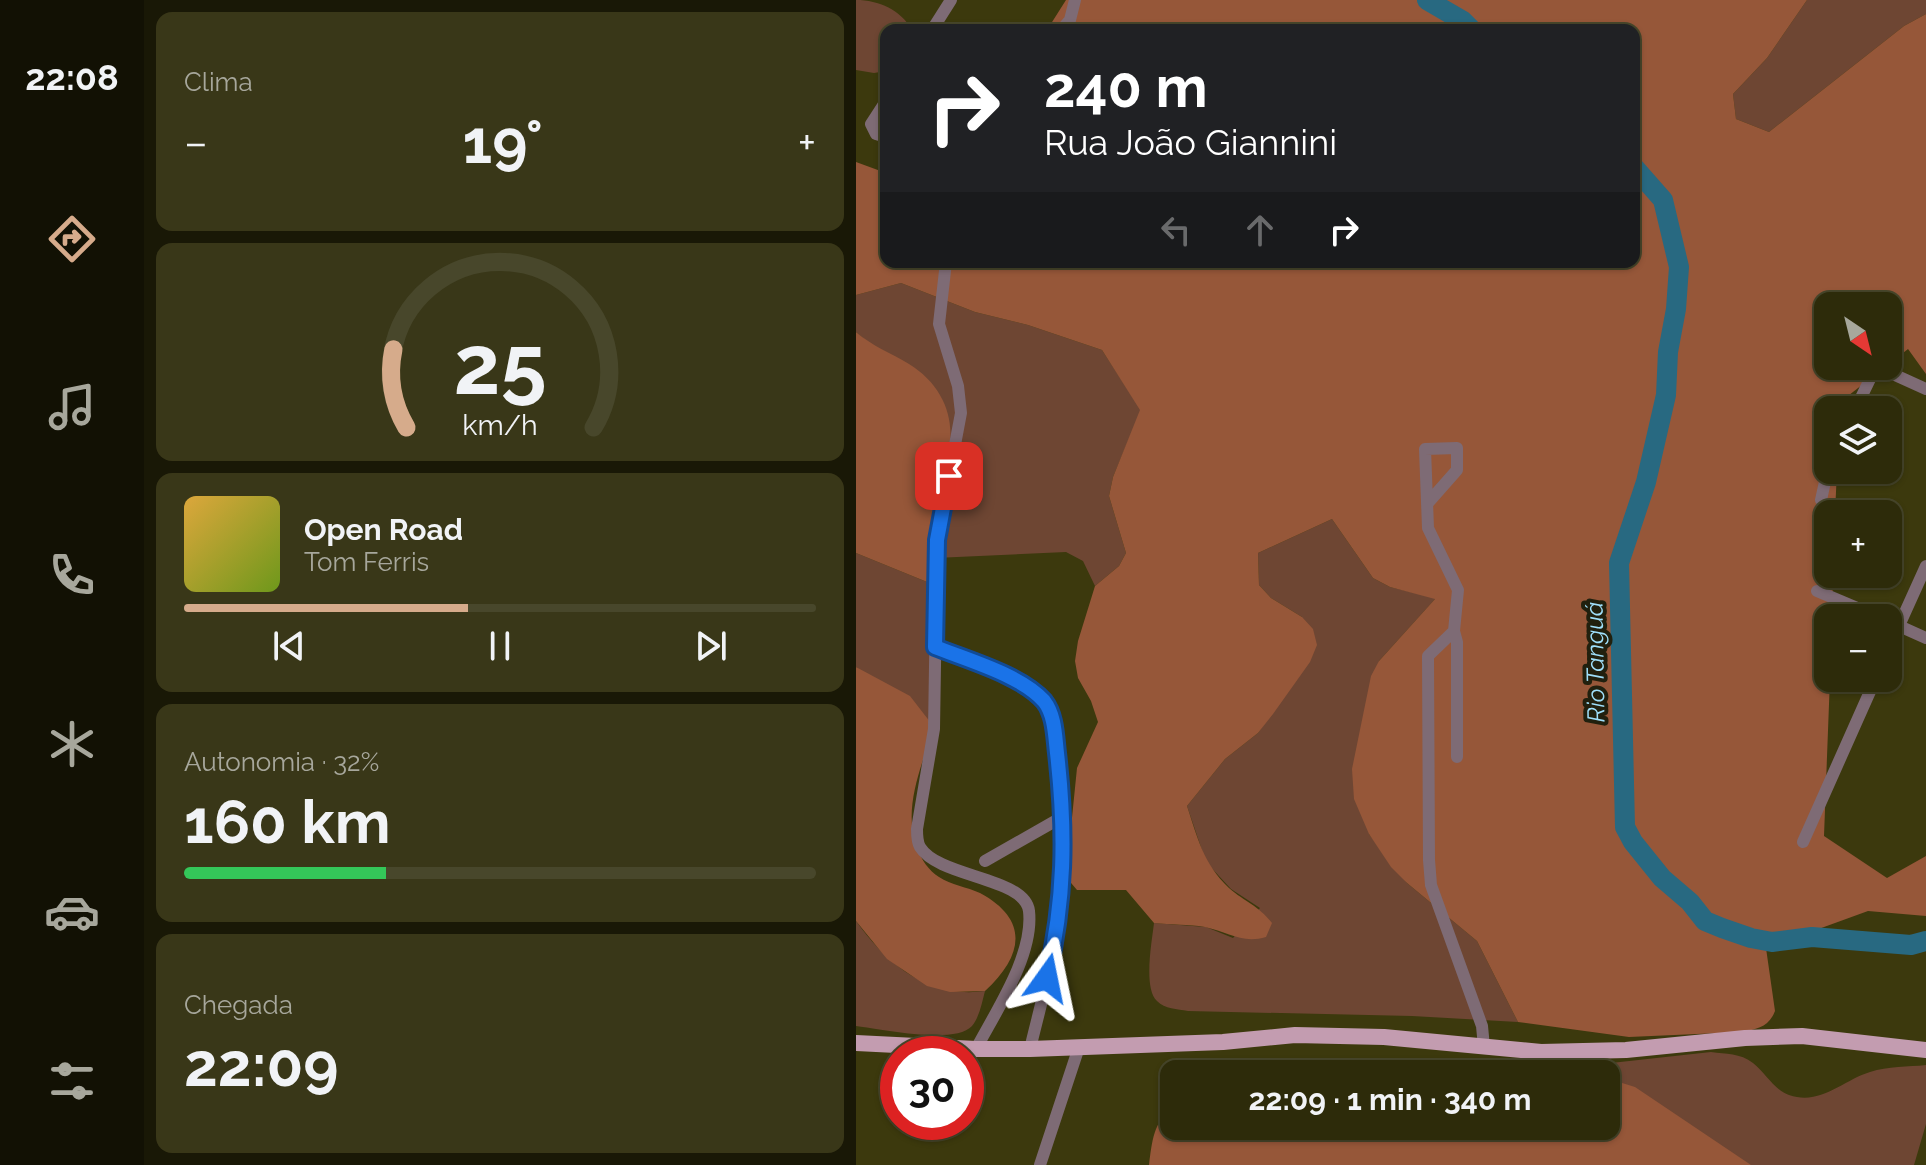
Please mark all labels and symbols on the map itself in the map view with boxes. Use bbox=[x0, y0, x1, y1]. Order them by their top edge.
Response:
north arrow bbox=[1814, 292, 1902, 380]
pin bbox=[915, 442, 983, 510]
water label: Rio Tanguá bbox=[1579, 601, 1611, 723]
position arrow bbox=[1005, 936, 1089, 1020]
speed limit sign: 30 bbox=[880, 1036, 984, 1140]

